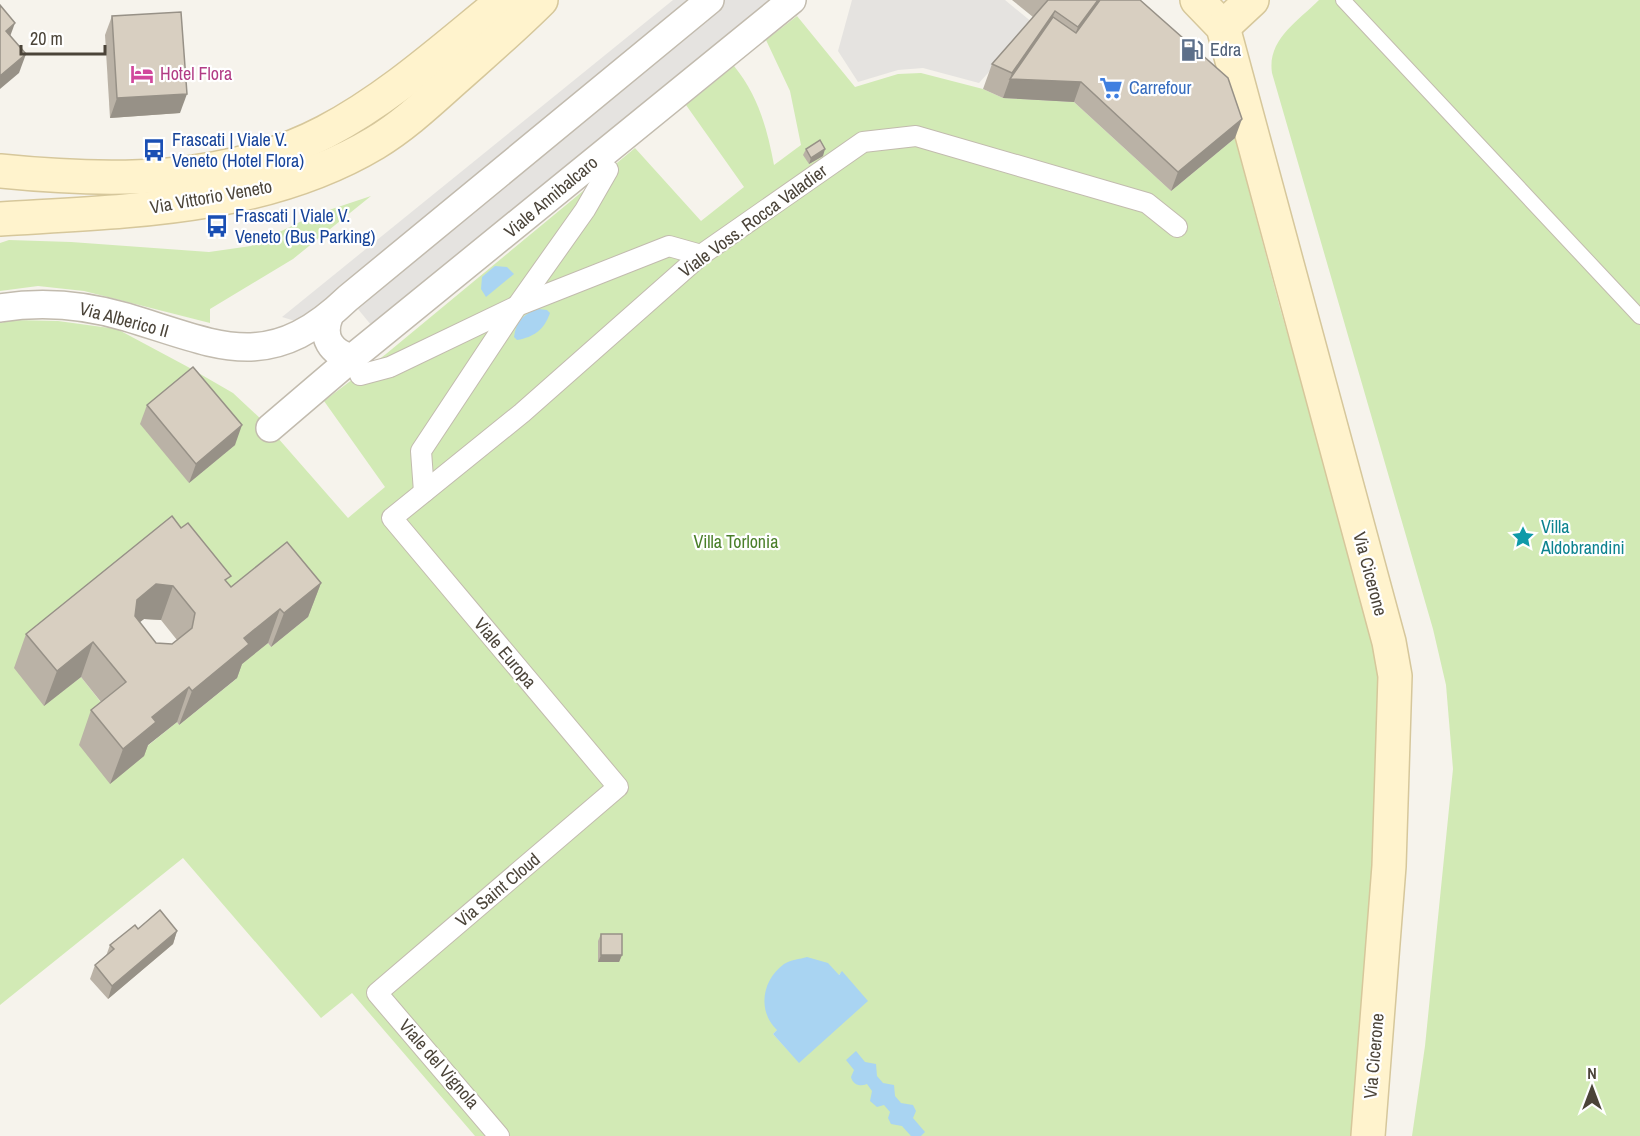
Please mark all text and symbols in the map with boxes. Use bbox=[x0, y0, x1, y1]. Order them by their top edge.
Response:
scale bar bbox=[21, 18, 105, 56]
text: 20 m bbox=[30, 26, 63, 51]
fuel station icon: Edra bbox=[1179, 37, 1205, 63]
place label: Edra bbox=[1210, 37, 1241, 62]
hotel icon: Hotel Flora bbox=[129, 61, 155, 87]
place label: Hotel Flora bbox=[160, 61, 232, 86]
supermarket icon: Carrefour bbox=[1098, 75, 1124, 101]
place label: Carrefour bbox=[1129, 75, 1191, 100]
place label: Frascati | Viale V. Veneto (Hotel Flora) bbox=[172, 127, 304, 173]
bus stop icon: Frascati | Viale V. Veneto (Hotel Flora) bbox=[141, 137, 167, 163]
street label: Viale Annibalcaro bbox=[498, 150, 603, 243]
street label: Viale Voss. Rocca Valadier bbox=[674, 158, 832, 283]
street label: Via Vittorio Veneto bbox=[148, 173, 274, 220]
place label: Frascati | Viale V. Veneto (Bus Parking) bbox=[235, 203, 375, 249]
bus stop icon: Frascati | Viale V. Veneto (Bus Parking) bbox=[204, 213, 230, 239]
street label: Via Alberico II bbox=[77, 296, 172, 343]
place label: Villa Aldobrandini bbox=[1540, 514, 1625, 560]
place icon: Villa Aldobrandini bbox=[1510, 524, 1536, 550]
park label: Villa Torlonia bbox=[694, 529, 778, 554]
street label: Via Cicerone bbox=[1347, 529, 1394, 619]
street label: Viale Europa bbox=[468, 612, 542, 693]
street label: Via Saint Cloud bbox=[450, 847, 545, 932]
street label: Via Cicerone bbox=[1357, 1012, 1390, 1100]
street label: Viale del Vignola bbox=[393, 1014, 485, 1114]
north arrow bbox=[1562, 1058, 1622, 1118]
text: N bbox=[1587, 1062, 1597, 1084]

